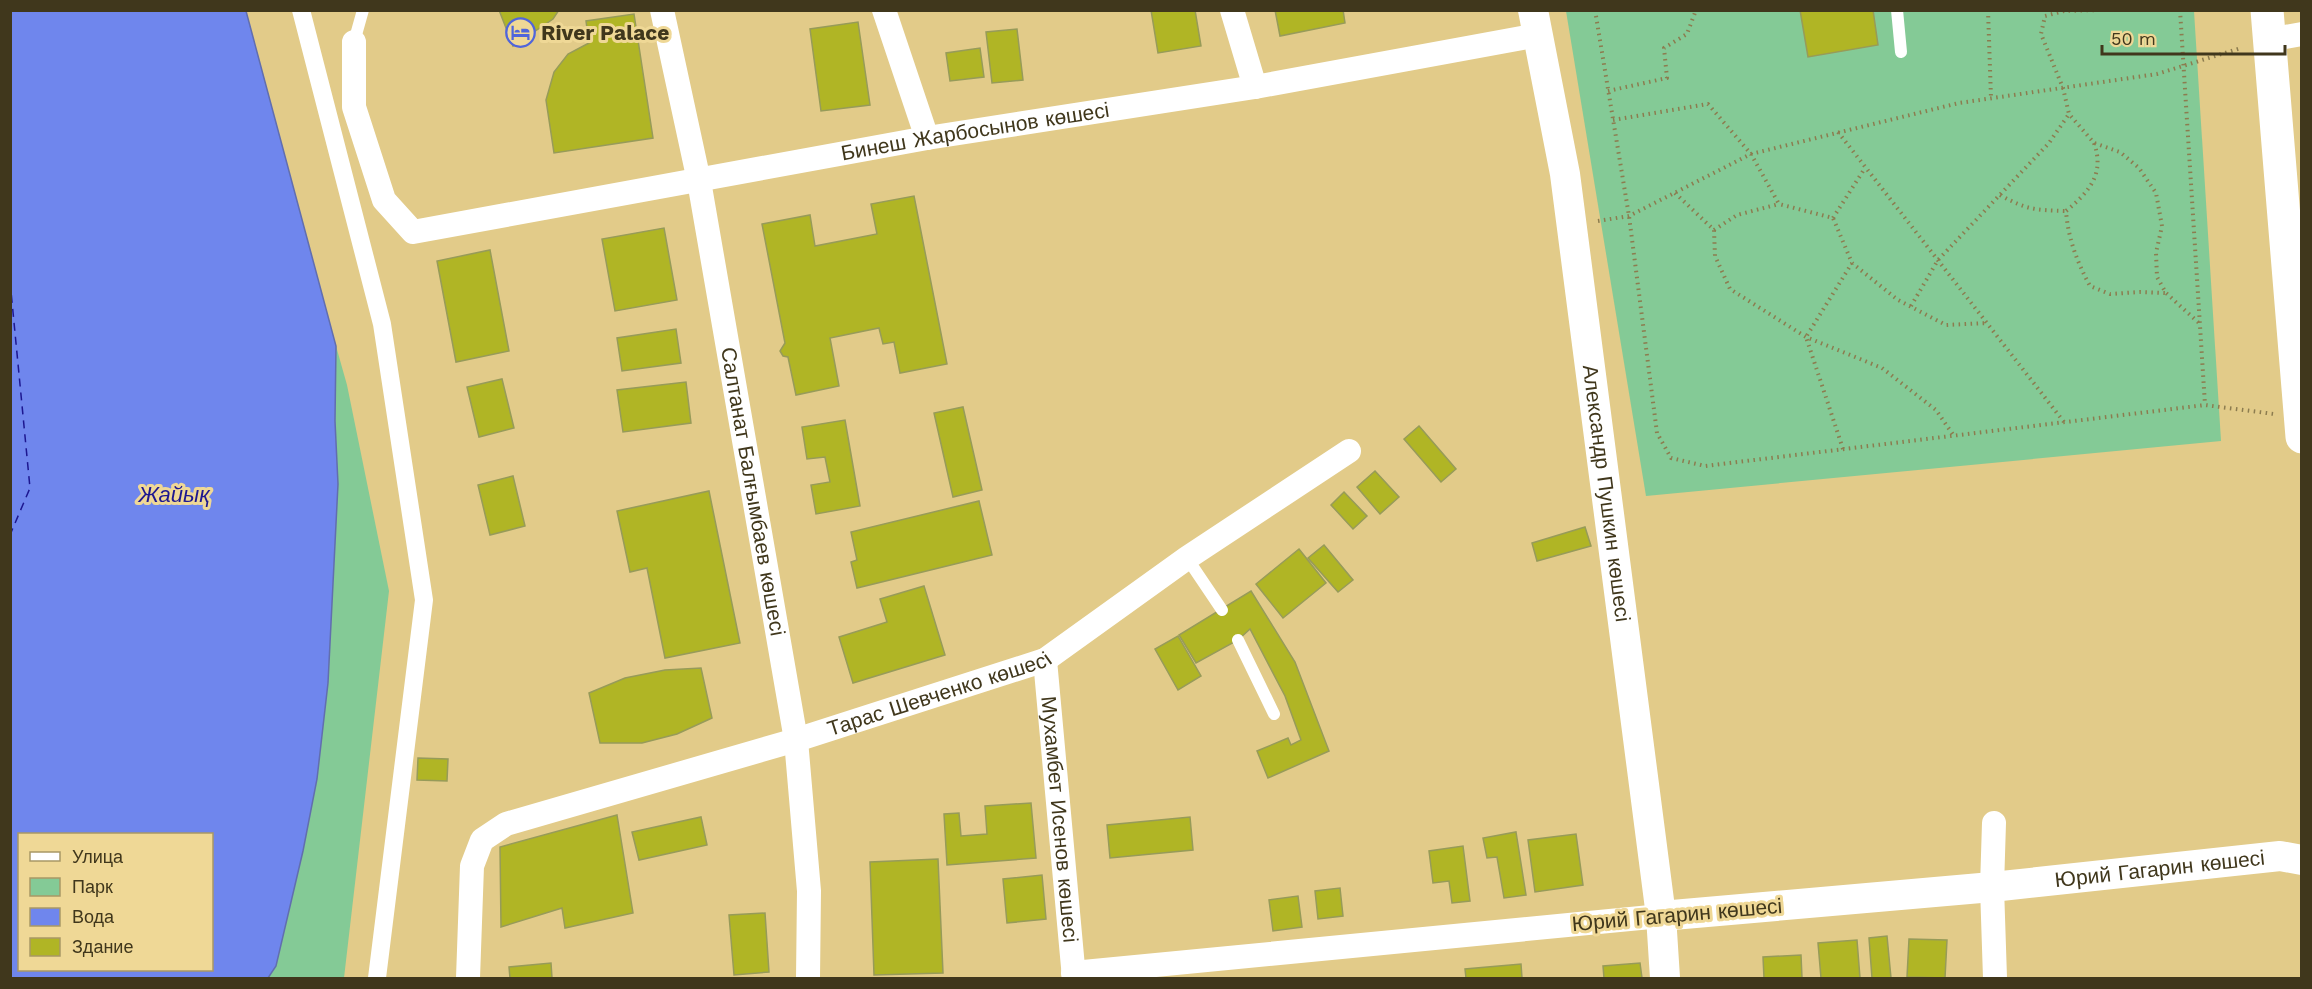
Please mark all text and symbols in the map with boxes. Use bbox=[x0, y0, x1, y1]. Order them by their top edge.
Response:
hotel icon: River Palace bbox=[504, 17, 536, 49]
scale bar bbox=[2102, 18, 2285, 56]
place label: River Palace bbox=[541, 20, 669, 45]
text: 50 m bbox=[2111, 28, 2156, 49]
street label: Бинеш Жарбосынов көшесі bbox=[839, 97, 1111, 165]
street label: Салтанат Балғымбаев көшесі bbox=[716, 345, 791, 638]
street label: Александр Пушкин көшесі bbox=[1578, 363, 1636, 623]
water label: Жайық bbox=[137, 482, 211, 507]
street label: Тарас Шевченко көшесі bbox=[824, 646, 1056, 741]
street label: Мухамбет Исенов көшесі bbox=[1036, 695, 1084, 944]
legend bbox=[18, 833, 213, 971]
street label: Юрий Гагарин көшесі bbox=[2053, 845, 2266, 892]
text: Улица bbox=[72, 846, 124, 867]
text: Парк bbox=[72, 876, 113, 897]
street label: Юрий Гагарин көшесі bbox=[1571, 893, 1783, 936]
text: Вода bbox=[72, 906, 115, 927]
text: Здание bbox=[72, 936, 133, 957]

